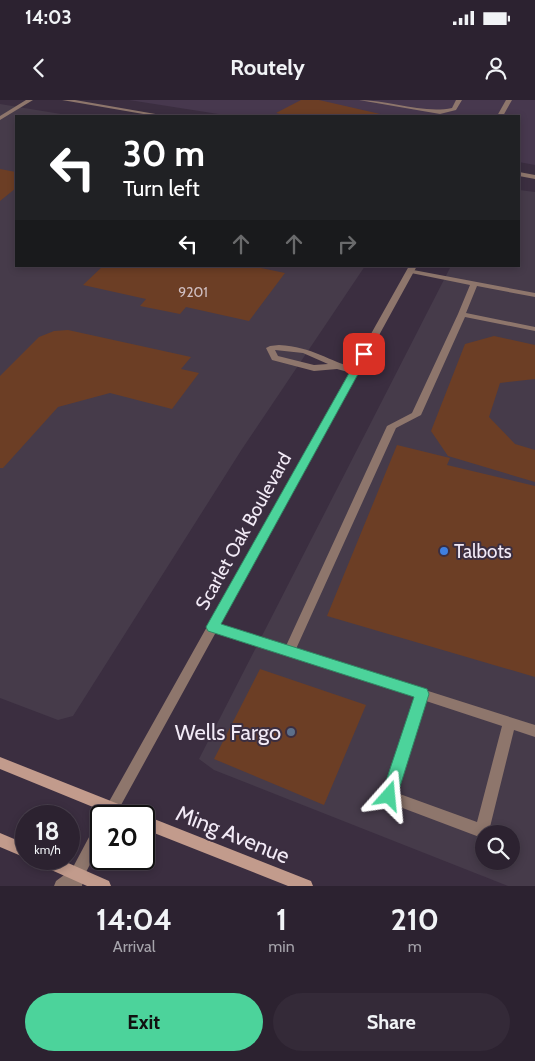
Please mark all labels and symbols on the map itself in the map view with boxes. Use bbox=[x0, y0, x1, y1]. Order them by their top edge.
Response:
house number: 9201 bbox=[178, 283, 208, 301]
pin bbox=[343, 333, 385, 375]
street label: Scarlet Oak Boulevard bbox=[191, 448, 296, 614]
place label: Talbots bbox=[454, 540, 512, 563]
marker: Talbots bbox=[438, 545, 450, 557]
place label: Wells Fargo bbox=[175, 719, 281, 746]
marker: Wells Fargo bbox=[285, 726, 297, 738]
position arrow bbox=[362, 769, 414, 821]
street label: Ming Avenue bbox=[172, 799, 294, 870]
speed limit sign: 20 bbox=[90, 805, 155, 870]

